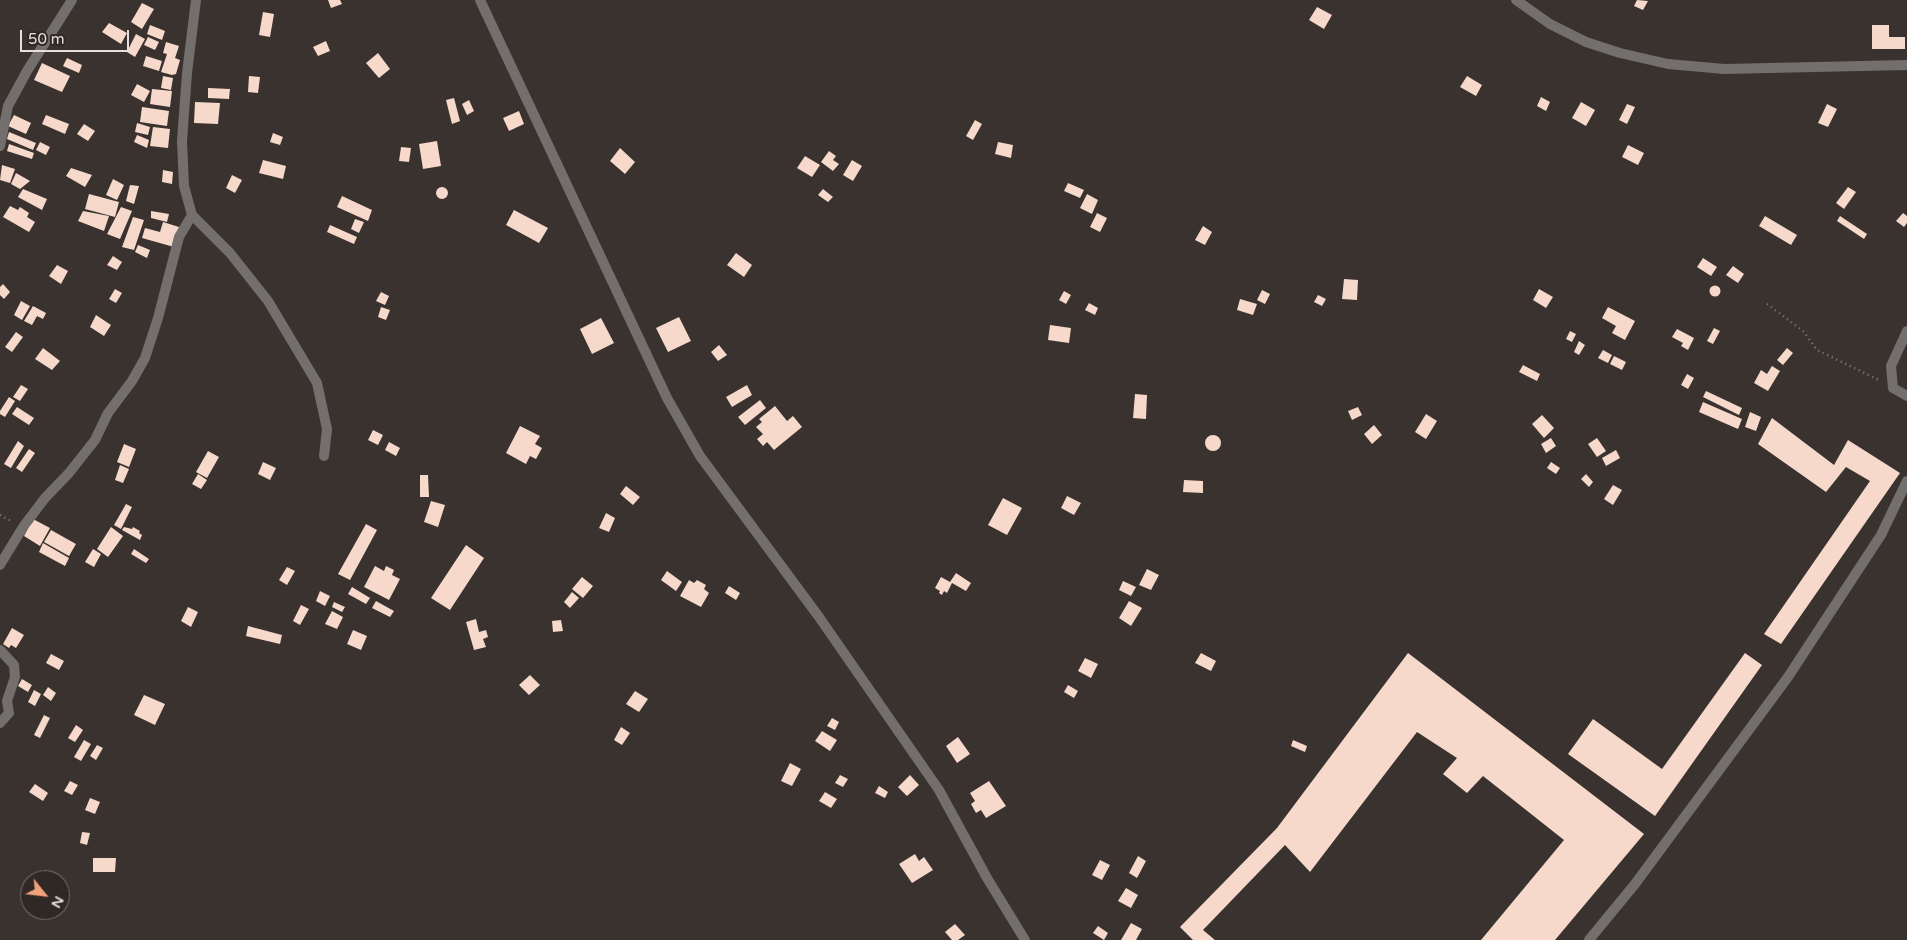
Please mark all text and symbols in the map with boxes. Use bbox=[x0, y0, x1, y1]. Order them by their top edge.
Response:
scale bar bbox=[22, 20, 131, 52]
text: 50 m bbox=[28, 30, 65, 48]
north arrow bbox=[20, 870, 70, 920]
text: N bbox=[48, 893, 68, 911]

